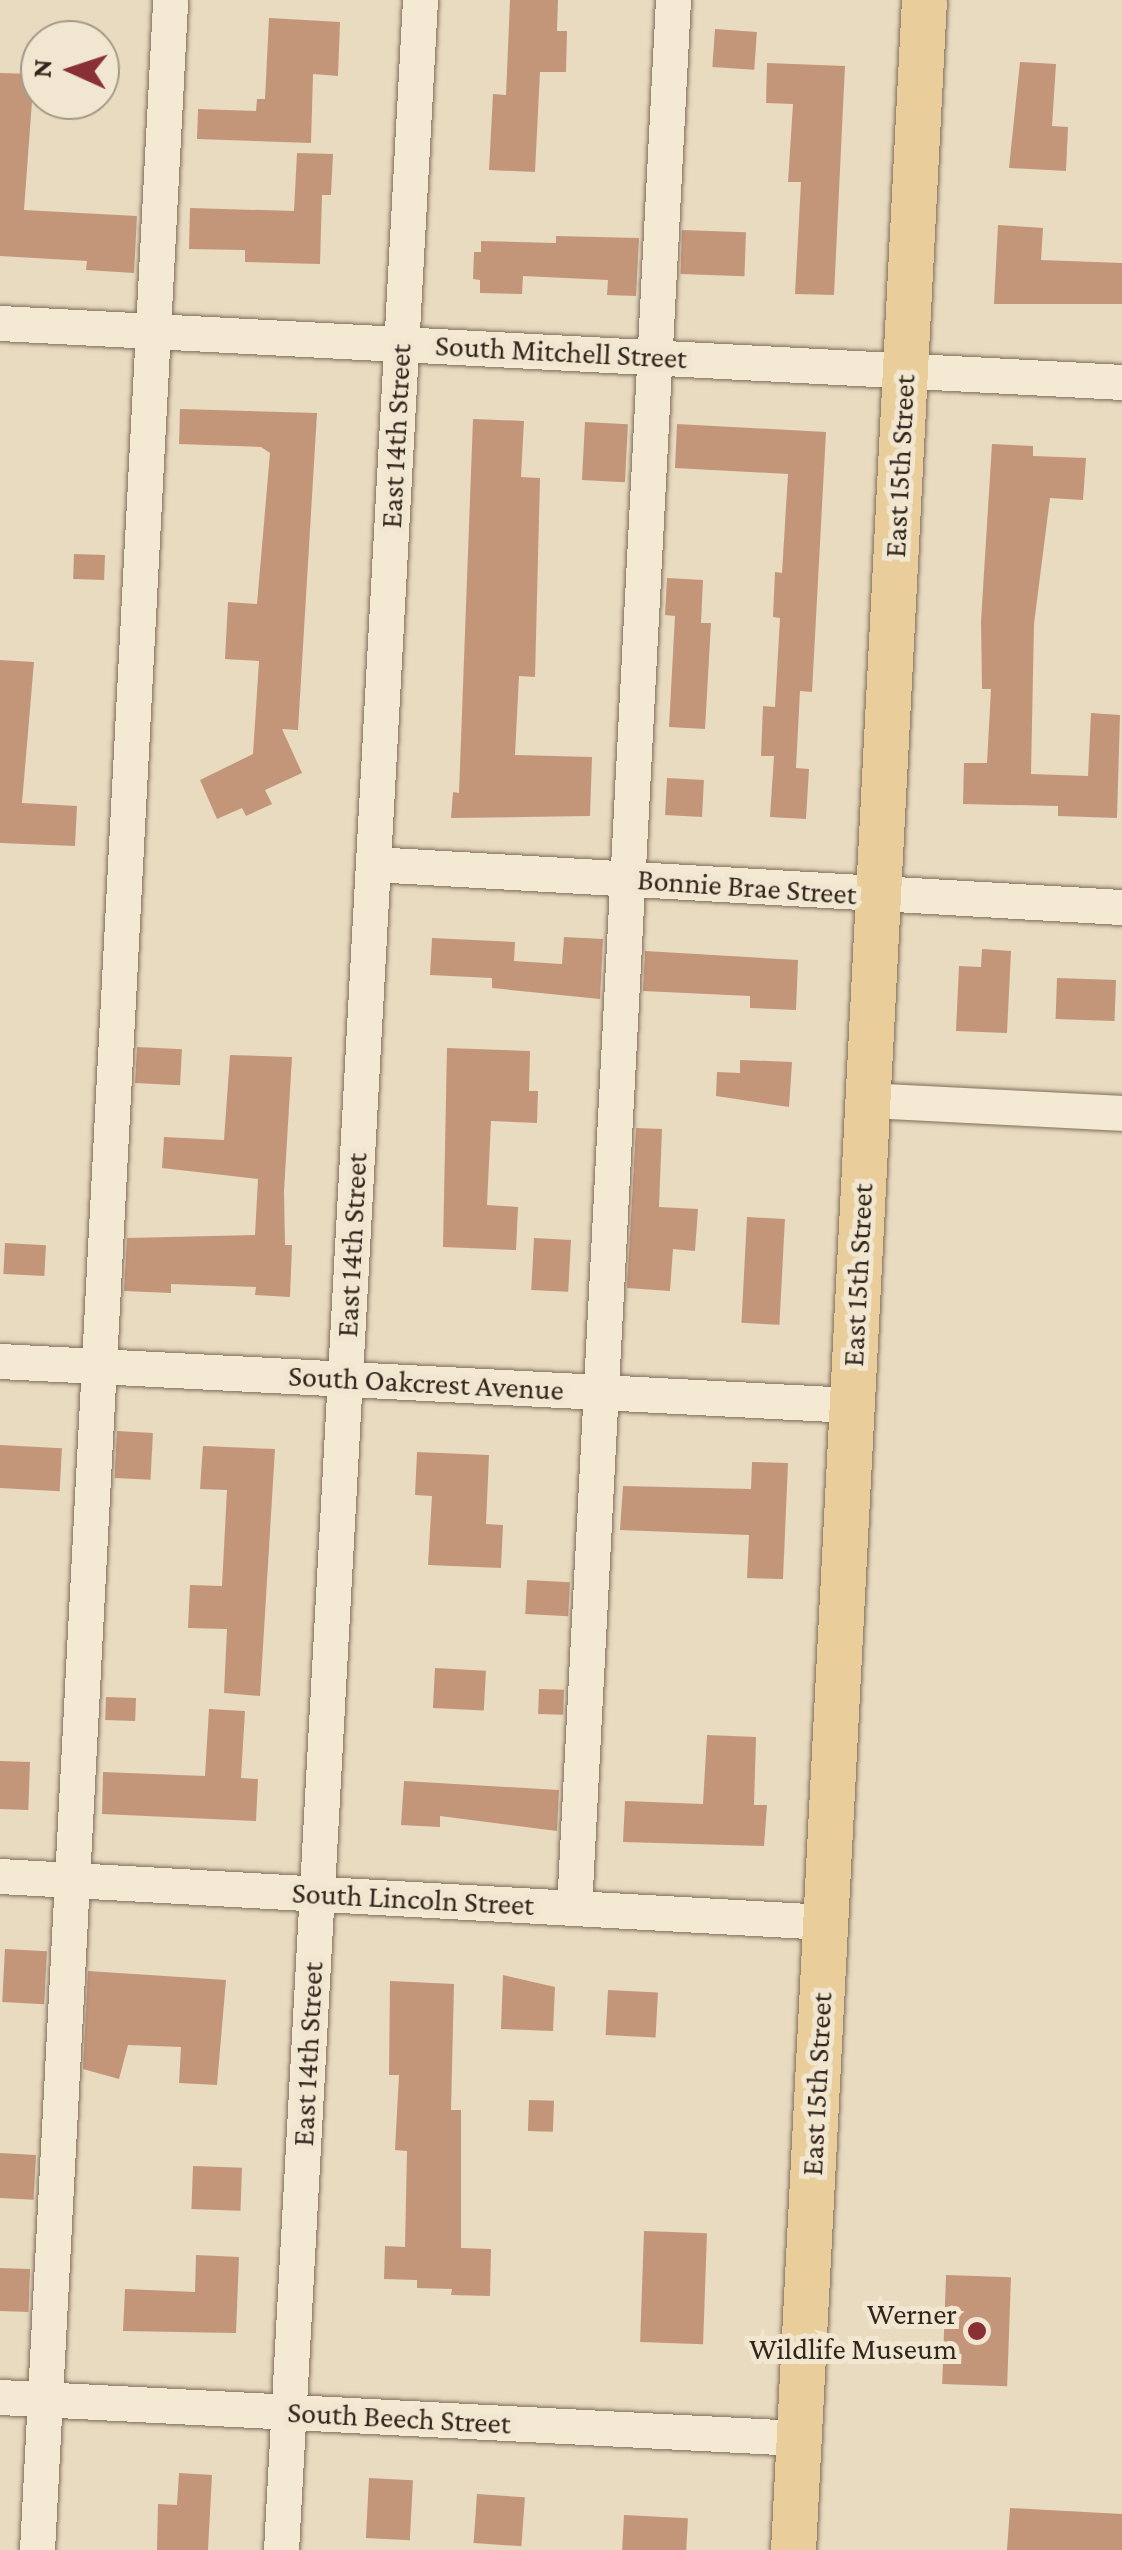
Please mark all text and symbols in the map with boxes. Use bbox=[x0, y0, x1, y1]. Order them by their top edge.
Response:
north arrow bbox=[20, 20, 120, 120]
text: N bbox=[26, 58, 58, 79]
street label: South Mitchell Street bbox=[434, 327, 688, 377]
street label: East 14th Street bbox=[373, 343, 419, 529]
street label: East 15th Street bbox=[877, 373, 923, 559]
street label: Bonnie Brae Street bbox=[636, 861, 858, 913]
street label: East 14th Street bbox=[329, 1152, 375, 1338]
street label: East 15th Street bbox=[835, 1182, 881, 1368]
street label: South Oakcrest Avenue bbox=[287, 1358, 565, 1408]
street label: South Lincoln Street bbox=[291, 1875, 535, 1923]
street label: East 14th Street bbox=[285, 1961, 331, 2147]
street label: East 15th Street bbox=[794, 1991, 840, 2177]
place label: Werner Wildlife Museum bbox=[749, 2296, 957, 2366]
marker: Werner Wildlife Museum bbox=[966, 2320, 988, 2342]
street label: South Beech Street bbox=[286, 2394, 512, 2442]

